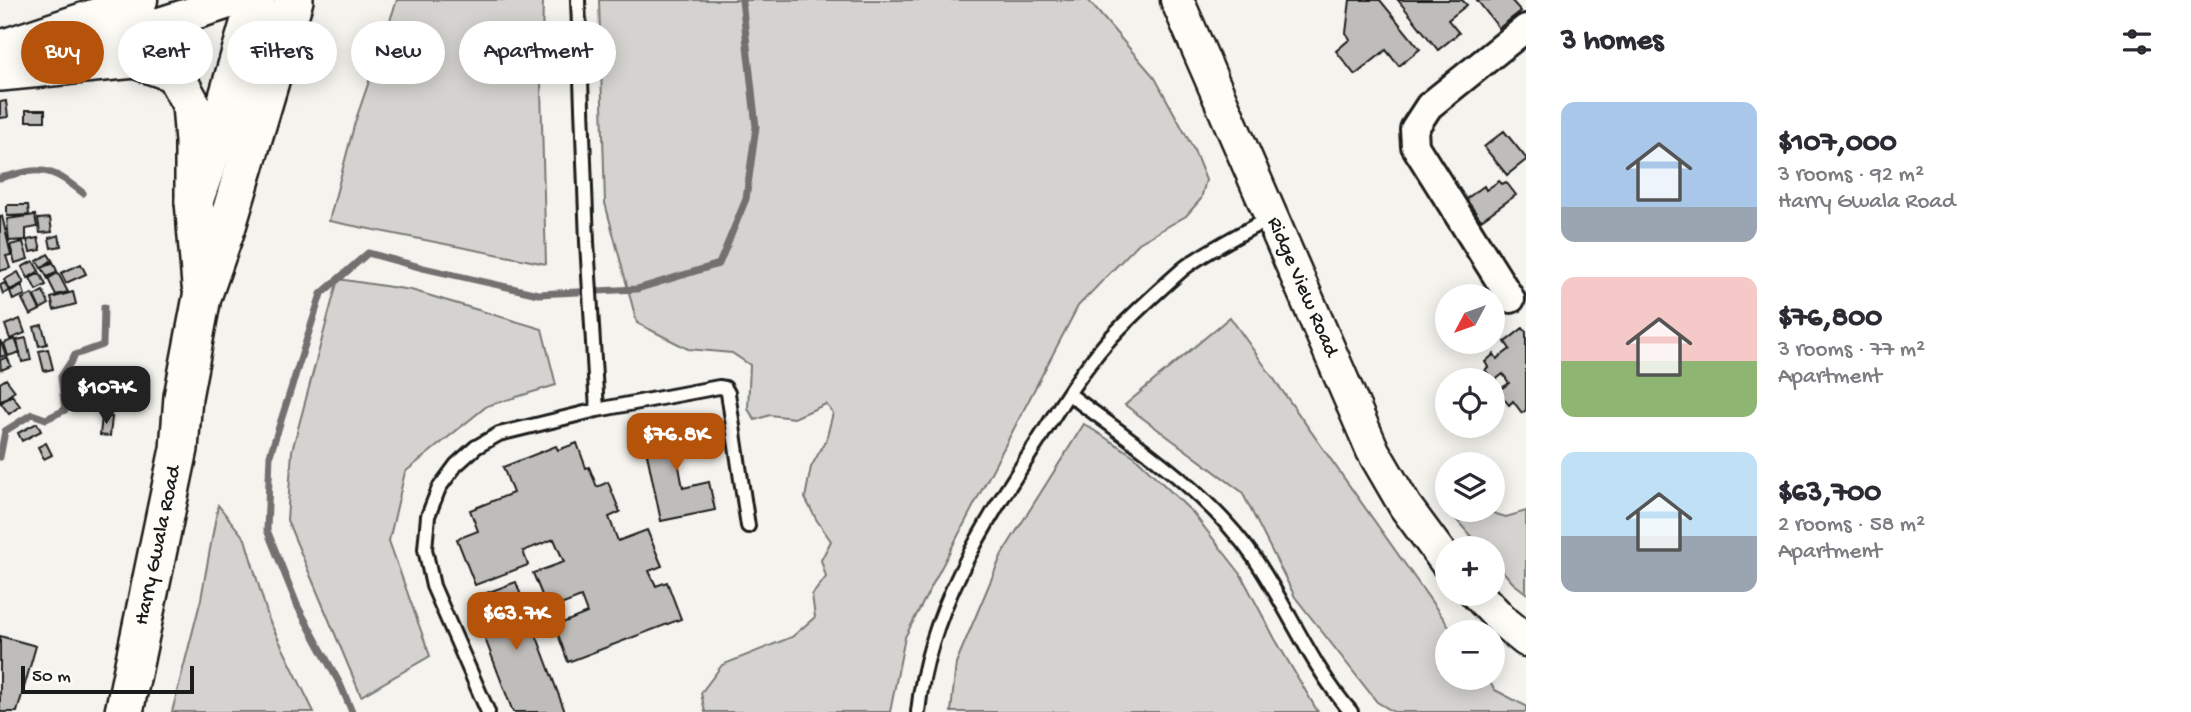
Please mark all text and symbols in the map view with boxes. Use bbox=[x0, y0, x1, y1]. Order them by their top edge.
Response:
chip: Buy bbox=[21, 21, 104, 84]
chip: Rent bbox=[118, 21, 213, 84]
chip: Filters bbox=[227, 21, 337, 84]
chip: New bbox=[351, 21, 445, 84]
chip: Apartment bbox=[459, 21, 616, 84]
icon: filters bbox=[2118, 23, 2156, 61]
text: 3 homes bbox=[1561, 25, 1663, 60]
text: $107,000 bbox=[1778, 127, 1897, 162]
icon: home bbox=[1617, 130, 1701, 214]
text: 3 rooms · 92 m² bbox=[1778, 162, 1924, 189]
text: Harry Gwala Road bbox=[1778, 189, 1956, 216]
street label: Ridge View Road bbox=[1260, 213, 1344, 362]
north arrow bbox=[1435, 284, 1505, 354]
map controls bbox=[1435, 284, 1505, 690]
text: $76,800 bbox=[1778, 302, 1882, 337]
icon: home bbox=[1617, 305, 1701, 389]
text: 3 rooms · 77 m² bbox=[1778, 337, 1925, 364]
text: Apartment bbox=[1778, 364, 1882, 391]
pin: $107K bbox=[57, 366, 155, 426]
button: locate bbox=[1435, 368, 1505, 438]
text: $107K bbox=[77, 375, 135, 402]
pin: $76.8K bbox=[619, 414, 733, 473]
text: $76.8K bbox=[643, 422, 709, 449]
button: layers bbox=[1435, 452, 1505, 522]
street label: Harry Gwala Road bbox=[130, 462, 188, 628]
text: $63,700 bbox=[1778, 477, 1881, 512]
icon: home bbox=[1617, 480, 1701, 564]
text: 2 rooms · 58 m² bbox=[1778, 512, 1925, 539]
button: + bbox=[1435, 536, 1505, 606]
text: Apartment bbox=[1778, 539, 1882, 566]
pin: $63.7K bbox=[459, 592, 573, 652]
text: $63.7K bbox=[483, 601, 549, 628]
button: − bbox=[1435, 620, 1505, 690]
scale bar bbox=[21, 663, 194, 695]
text: 50 m bbox=[32, 666, 71, 689]

